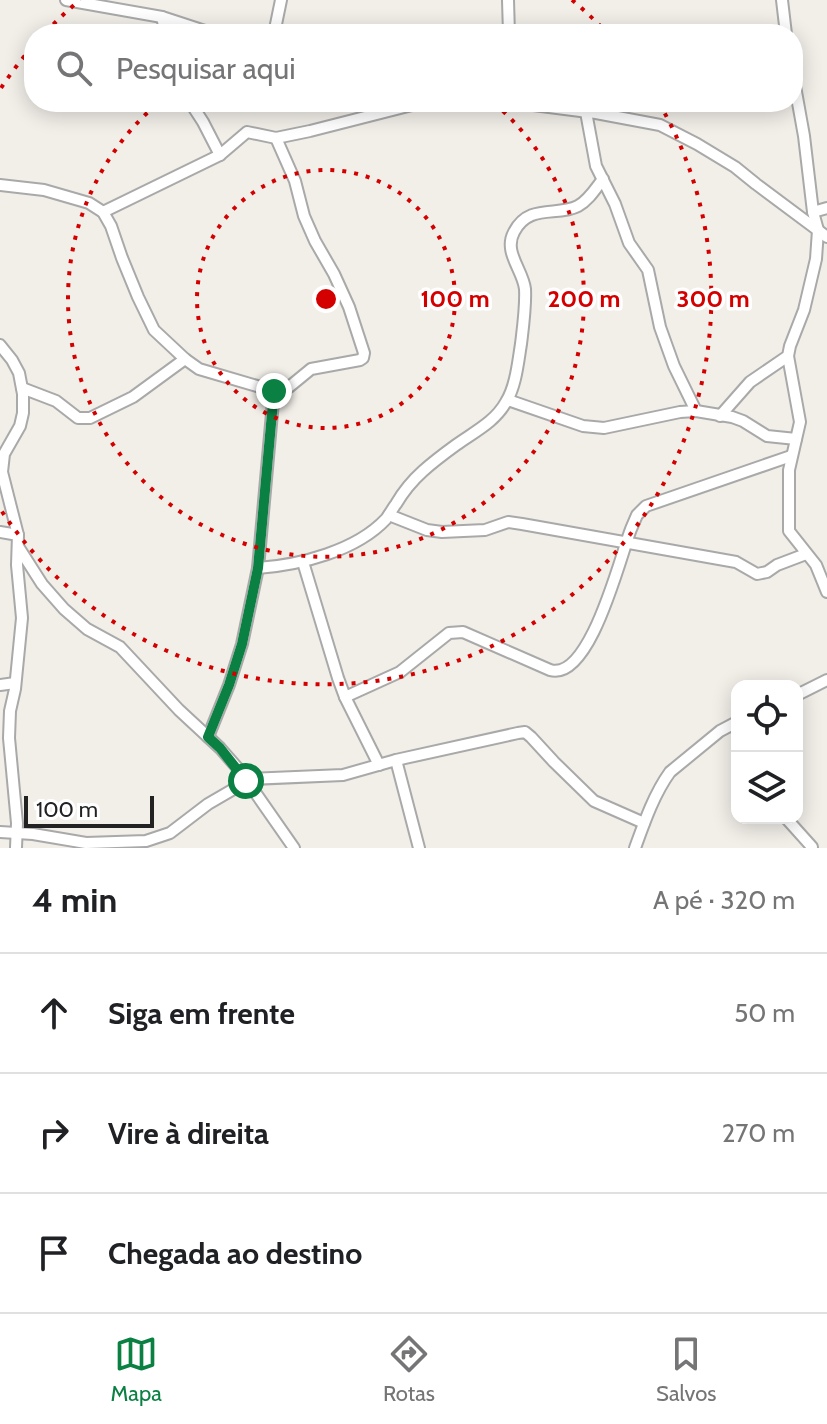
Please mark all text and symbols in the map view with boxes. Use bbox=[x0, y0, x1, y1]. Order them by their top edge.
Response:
search box bbox=[24, 24, 803, 112]
icon: search bbox=[52, 46, 96, 90]
text: Pesquisar aqui bbox=[116, 50, 296, 87]
text: 100 m bbox=[420, 284, 490, 313]
text: 200 m bbox=[548, 284, 620, 313]
text: 300 m bbox=[676, 284, 750, 313]
centre of rings bbox=[312, 285, 340, 313]
route end bbox=[256, 373, 292, 409]
map controls bbox=[731, 680, 803, 824]
button: locate bbox=[731, 680, 803, 752]
button: layers bbox=[731, 752, 803, 824]
route start bbox=[228, 763, 264, 799]
scale bar bbox=[24, 792, 154, 828]
text: 100 m bbox=[36, 796, 98, 823]
text: 4 min bbox=[32, 879, 117, 921]
text: A pé · 320 m bbox=[653, 884, 795, 916]
icon: ahead bbox=[32, 991, 76, 1035]
text: Siga em frente bbox=[108, 995, 295, 1032]
text: 50 m bbox=[734, 997, 795, 1029]
icon: right bbox=[32, 1111, 76, 1155]
text: Vire à direita bbox=[108, 1115, 269, 1152]
text: 270 m bbox=[722, 1117, 795, 1149]
icon: arrive bbox=[32, 1231, 76, 1275]
text: Chegada ao destino bbox=[108, 1235, 362, 1272]
tab: Mapa bbox=[111, 1332, 162, 1407]
tab: Rotas bbox=[383, 1332, 435, 1407]
tab: Salvos bbox=[656, 1332, 716, 1407]

